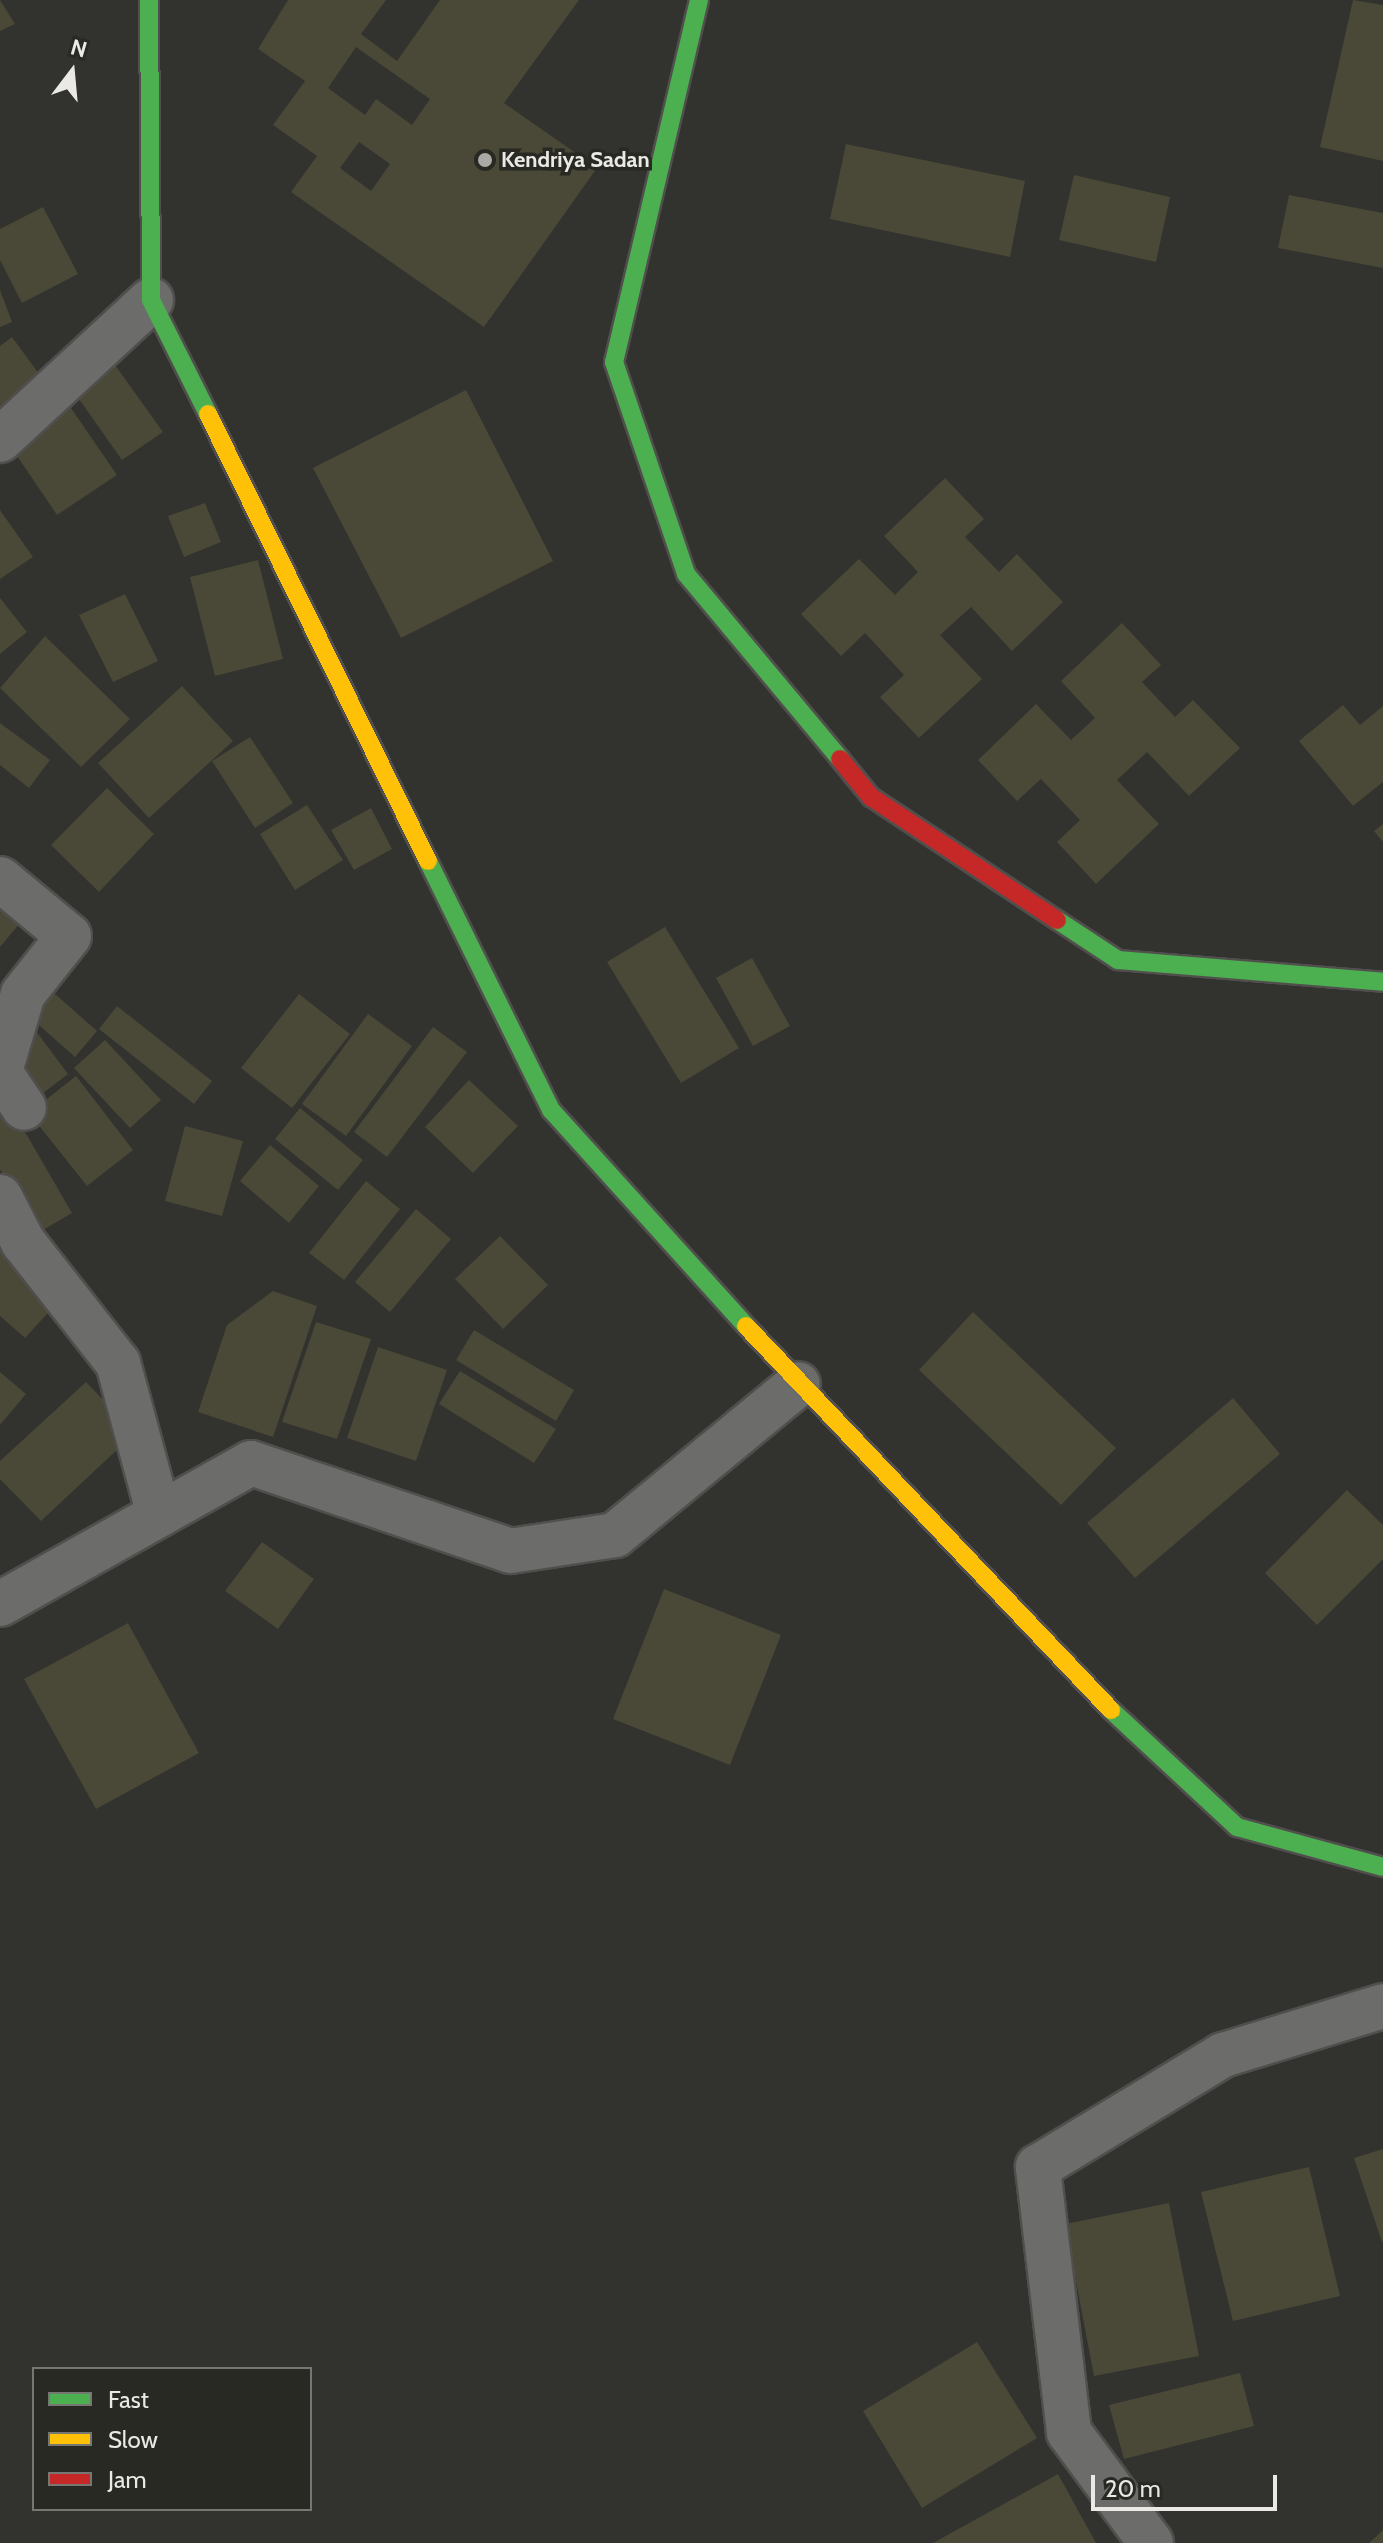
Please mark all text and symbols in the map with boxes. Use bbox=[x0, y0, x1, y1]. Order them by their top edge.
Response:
north arrow bbox=[32, 32, 112, 112]
text: N bbox=[68, 33, 90, 64]
place label: Kendriya Sadan bbox=[501, 147, 650, 173]
marker: Kendriya Sadan bbox=[476, 151, 494, 169]
legend bbox=[32, 2367, 312, 2511]
text: Fast bbox=[108, 2385, 149, 2414]
text: Slow bbox=[108, 2425, 158, 2454]
scale bar bbox=[1095, 2459, 1281, 2509]
text: Jam bbox=[108, 2465, 146, 2494]
text: 20 m bbox=[1105, 2474, 1161, 2503]

